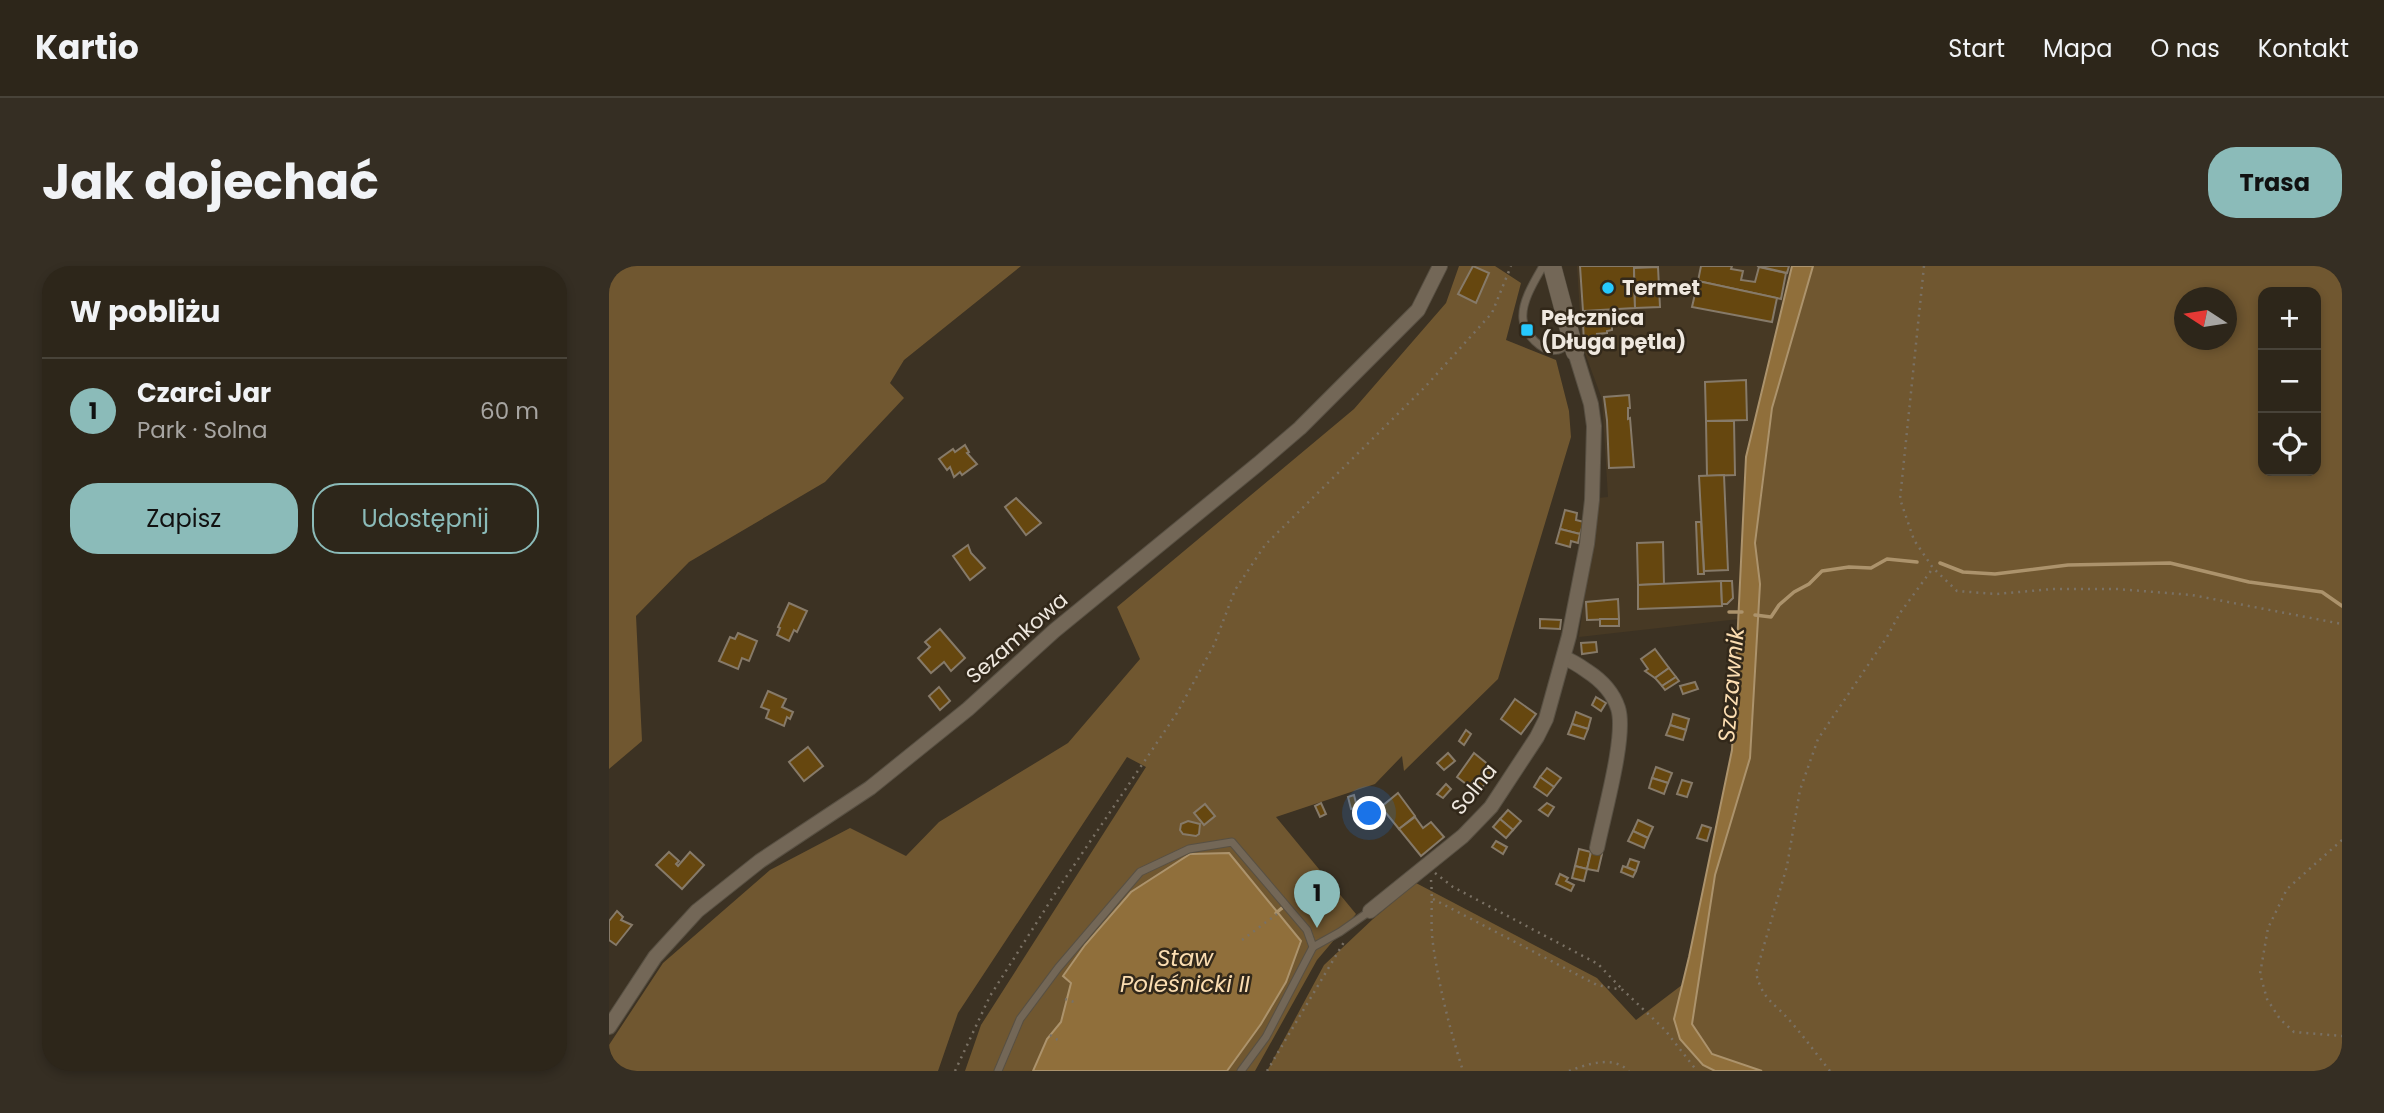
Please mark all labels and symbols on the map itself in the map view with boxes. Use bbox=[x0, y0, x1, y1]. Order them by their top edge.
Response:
place label: Termet bbox=[1622, 273, 1700, 302]
marker: Termet bbox=[1600, 280, 1616, 296]
north arrow bbox=[2174, 287, 2237, 350]
place label: Pełcznica (Długa pętla) bbox=[1541, 303, 1686, 356]
marker: Pełcznica (Długa pętla) bbox=[1519, 322, 1535, 338]
street label: Sezamkowa bbox=[959, 585, 1074, 690]
water label: Szczawnik bbox=[1710, 625, 1752, 744]
street label: Solna bbox=[1444, 757, 1503, 821]
your location bbox=[1352, 796, 1386, 830]
pin: 1 bbox=[1294, 870, 1340, 928]
water label: Staw Poleśnicki II bbox=[1120, 942, 1250, 1000]

